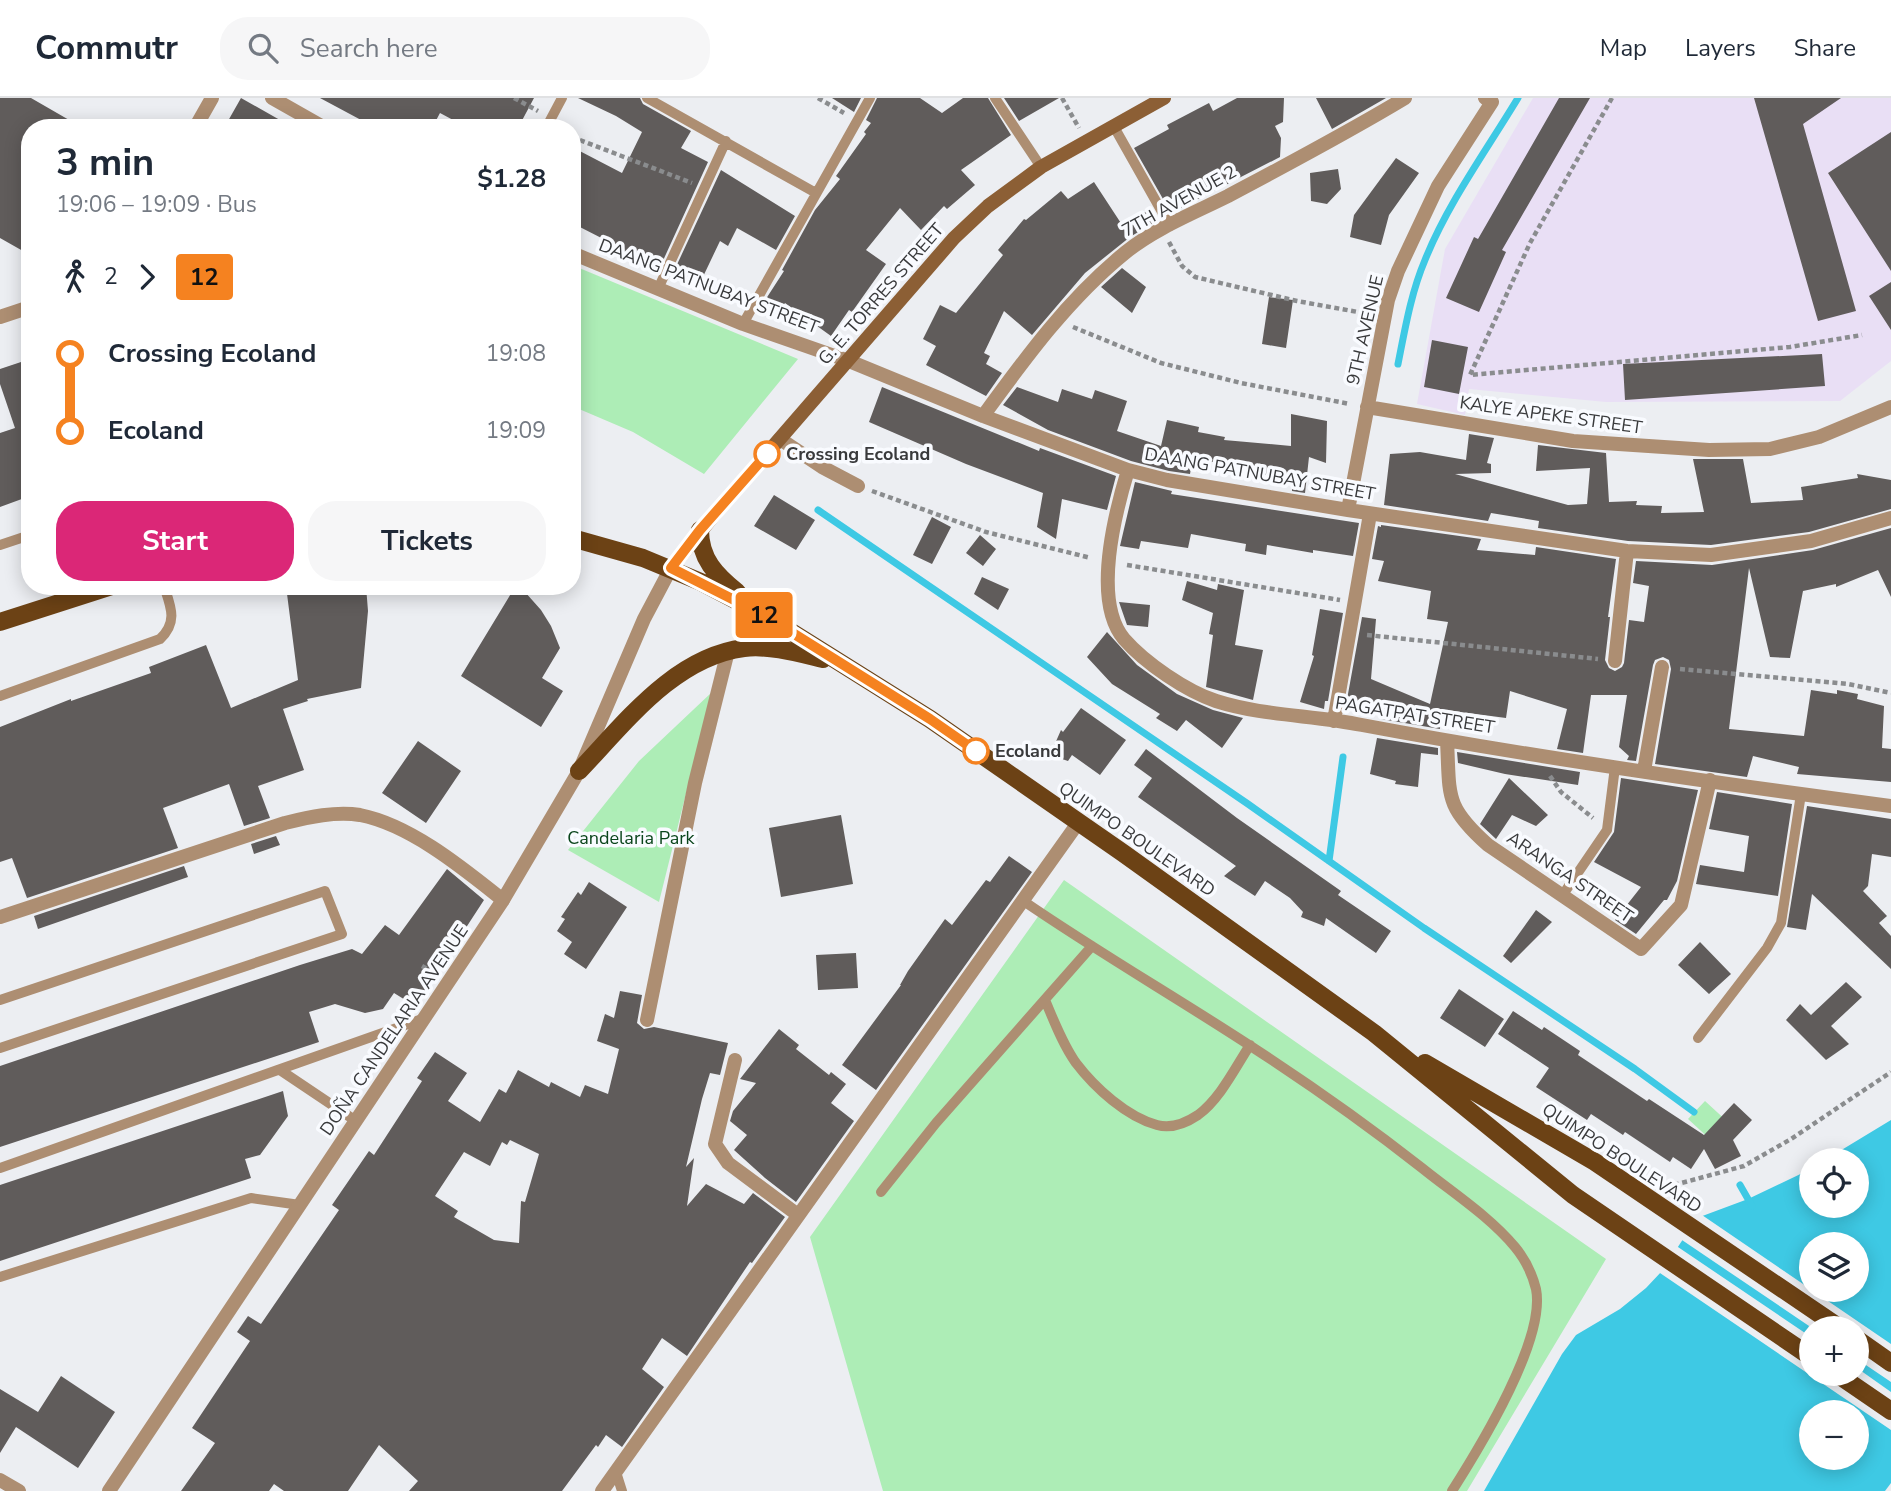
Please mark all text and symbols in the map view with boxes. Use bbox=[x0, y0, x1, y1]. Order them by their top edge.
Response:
search box bbox=[220, 17, 710, 80]
text: Commutr bbox=[35, 26, 178, 71]
icon: search bbox=[244, 29, 282, 67]
text: Search here bbox=[300, 31, 438, 66]
text: Map bbox=[1600, 32, 1647, 64]
text: Layers bbox=[1685, 32, 1756, 64]
text: Share bbox=[1794, 32, 1856, 64]
text: 3 min bbox=[56, 137, 154, 188]
street label: 7TH AVENUE 2 bbox=[1117, 160, 1241, 242]
text: $1.28 bbox=[477, 161, 546, 196]
text: 19:06 – 19:09 · Bus bbox=[56, 189, 257, 220]
street label: G. E. TORRES STREET bbox=[813, 218, 949, 370]
street label: DAANG PATNUBAY STREET bbox=[595, 233, 823, 339]
icon: walk bbox=[56, 258, 94, 296]
icon: forward bbox=[128, 258, 166, 296]
text: 2 bbox=[104, 261, 118, 292]
text: 12 bbox=[190, 261, 219, 293]
street label: 9TH AVENUE bbox=[1341, 273, 1389, 387]
text: Crossing Ecoland bbox=[108, 336, 316, 371]
text: 19:08 bbox=[486, 338, 546, 369]
street label: KALYE APEKE STREET bbox=[1458, 390, 1644, 440]
text: Ecoland bbox=[108, 413, 204, 448]
text: 19:09 bbox=[486, 415, 546, 446]
marker: Crossing Ecoland bbox=[754, 441, 780, 467]
place label: Crossing Ecoland bbox=[786, 442, 930, 466]
street label: DAANG PATNUBAY STREET bbox=[1143, 442, 1378, 506]
button: Start bbox=[56, 501, 294, 581]
button: Tickets bbox=[308, 501, 546, 581]
line badge: 12 bbox=[732, 592, 796, 638]
text: 12 bbox=[750, 599, 778, 631]
street label: PAGATPAT STREET bbox=[1333, 691, 1497, 739]
marker: Ecoland bbox=[963, 738, 989, 764]
place label: Ecoland bbox=[995, 739, 1061, 763]
street label: QUIMPO BOULEVARD bbox=[1054, 776, 1220, 902]
park label: Candelaria Park bbox=[567, 826, 696, 850]
street label: ARANGA STREET bbox=[1502, 826, 1638, 928]
street label: DOÑA CANDELARIA AVENUE bbox=[314, 920, 474, 1140]
street label: QUIMPO BOULEVARD bbox=[1538, 1097, 1706, 1219]
map controls bbox=[1799, 1148, 1869, 1470]
button: locate bbox=[1799, 1148, 1869, 1218]
button: layers bbox=[1799, 1232, 1869, 1302]
button: + bbox=[1799, 1316, 1869, 1386]
button: − bbox=[1799, 1400, 1869, 1470]

